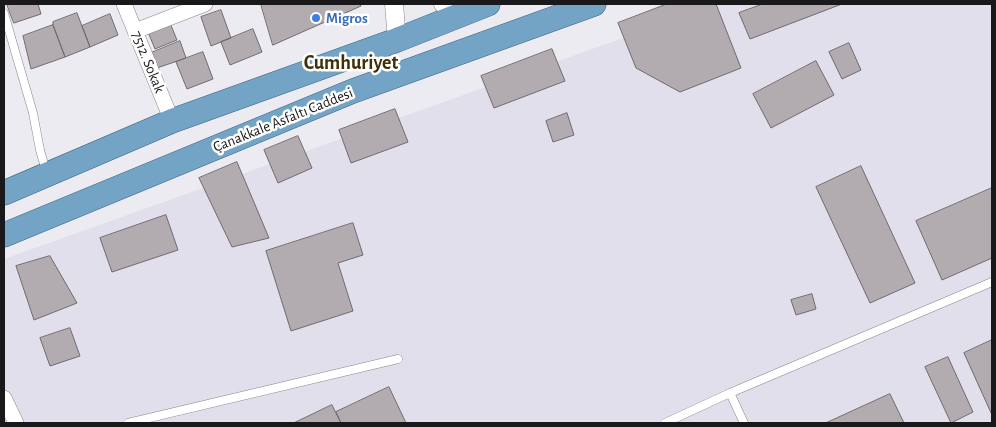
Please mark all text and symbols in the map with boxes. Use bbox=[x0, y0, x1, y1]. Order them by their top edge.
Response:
place label: Migros bbox=[326, 9, 368, 27]
marker: Migros bbox=[310, 12, 322, 24]
street label: 7512. Sokak bbox=[128, 29, 168, 95]
district label: Cumhuriyet bbox=[304, 51, 398, 75]
street label: Çanakkale Asfaltı Caddesi bbox=[210, 84, 356, 156]

